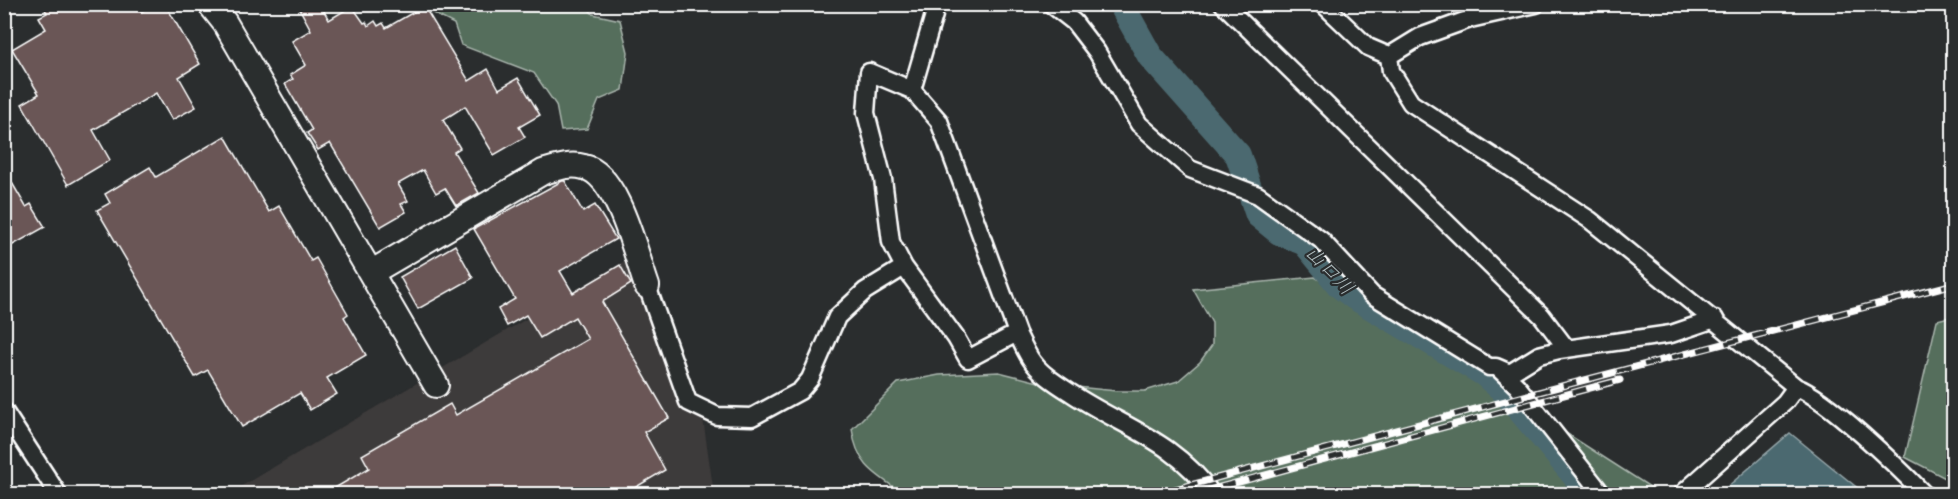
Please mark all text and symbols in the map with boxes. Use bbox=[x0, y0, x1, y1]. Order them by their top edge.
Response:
water label: 山口川 bbox=[1298, 239, 1360, 302]

